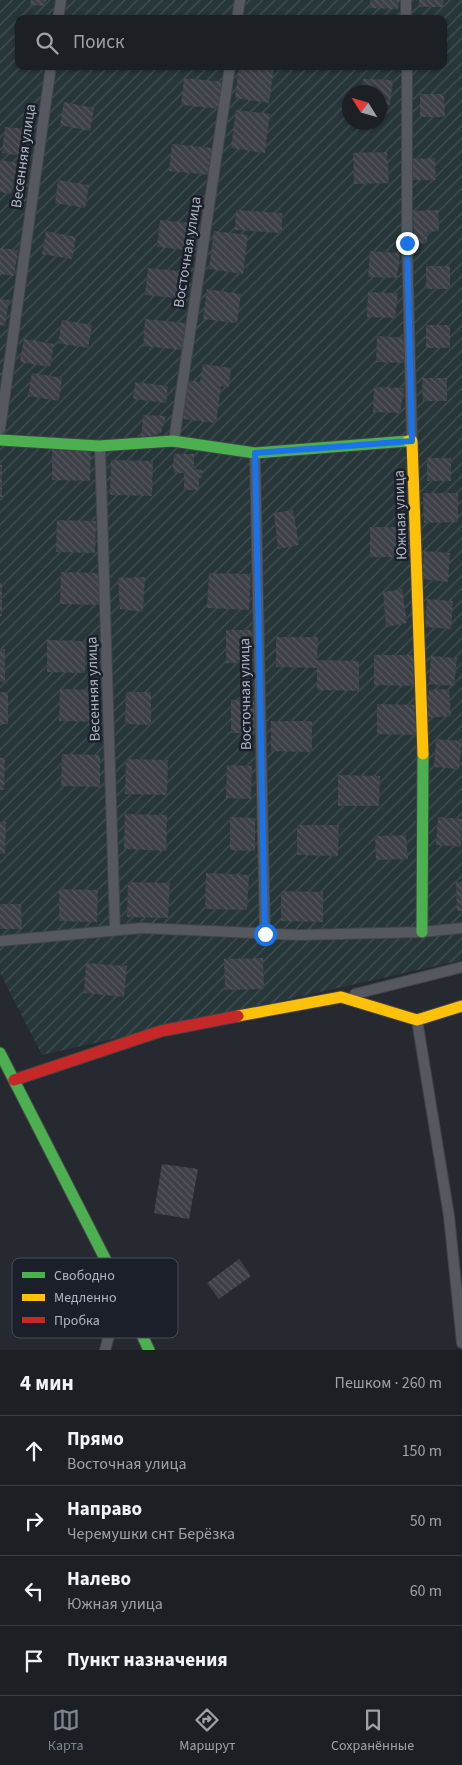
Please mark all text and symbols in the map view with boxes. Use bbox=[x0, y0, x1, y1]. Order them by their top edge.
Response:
search box bbox=[15, 15, 447, 70]
icon: search bbox=[33, 29, 61, 57]
text: Поиск bbox=[73, 29, 124, 56]
north arrow bbox=[342, 85, 387, 130]
street label: Весенняя улица bbox=[6, 103, 41, 209]
street label: Восточная улица bbox=[168, 195, 207, 309]
route end bbox=[396, 232, 419, 255]
street label: Южная улица bbox=[388, 470, 413, 560]
street label: Весенняя улица bbox=[81, 636, 106, 742]
street label: Восточная улица bbox=[234, 638, 257, 750]
route start bbox=[254, 923, 277, 946]
legend bbox=[12, 1258, 178, 1338]
text: Свободно bbox=[54, 1266, 115, 1286]
text: Медленно bbox=[54, 1288, 117, 1308]
text: Пробка bbox=[54, 1311, 100, 1331]
text: 4 мин bbox=[20, 1368, 74, 1398]
text: Пешком · 260 m bbox=[335, 1372, 442, 1394]
text: Прямо bbox=[67, 1426, 124, 1453]
icon: ahead bbox=[20, 1437, 48, 1465]
text: 150 m bbox=[402, 1440, 442, 1462]
text: Восточная улица bbox=[67, 1453, 187, 1475]
text: Направо bbox=[67, 1496, 142, 1523]
icon: right bbox=[20, 1507, 48, 1535]
text: 50 m bbox=[410, 1510, 442, 1532]
text: Черемушки снт Берёзка bbox=[67, 1523, 235, 1545]
text: Налево bbox=[67, 1566, 131, 1593]
icon: left bbox=[20, 1577, 48, 1605]
text: 60 m bbox=[410, 1580, 442, 1602]
text: Южная улица bbox=[67, 1593, 163, 1615]
icon: arrive bbox=[20, 1647, 48, 1675]
text: Пункт назначения bbox=[67, 1647, 228, 1674]
tab: Карта bbox=[48, 1706, 84, 1756]
tab: Маршрут bbox=[179, 1706, 235, 1756]
tab: Сохранённые bbox=[331, 1706, 414, 1756]

